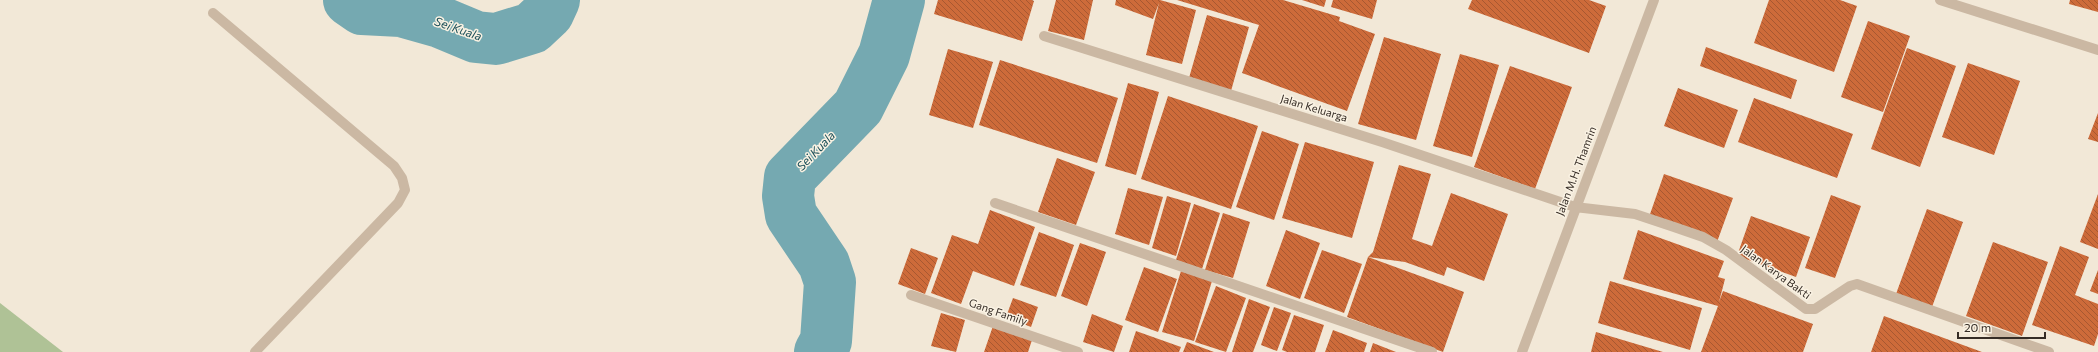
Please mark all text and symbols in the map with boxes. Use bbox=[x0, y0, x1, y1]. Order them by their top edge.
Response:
water label: Sei Kuala bbox=[433, 13, 484, 43]
street label: Jalan Keluarga bbox=[1279, 91, 1349, 125]
street label: Jalan M.H. Thamrin bbox=[1553, 125, 1599, 217]
water label: Sei Kuala bbox=[793, 128, 837, 173]
street label: Jalan Karya Bakti bbox=[1738, 242, 1814, 302]
street label: Gang Family bbox=[967, 295, 1029, 328]
scale bar bbox=[1958, 314, 2045, 340]
text: 20 m bbox=[1964, 320, 1991, 334]

